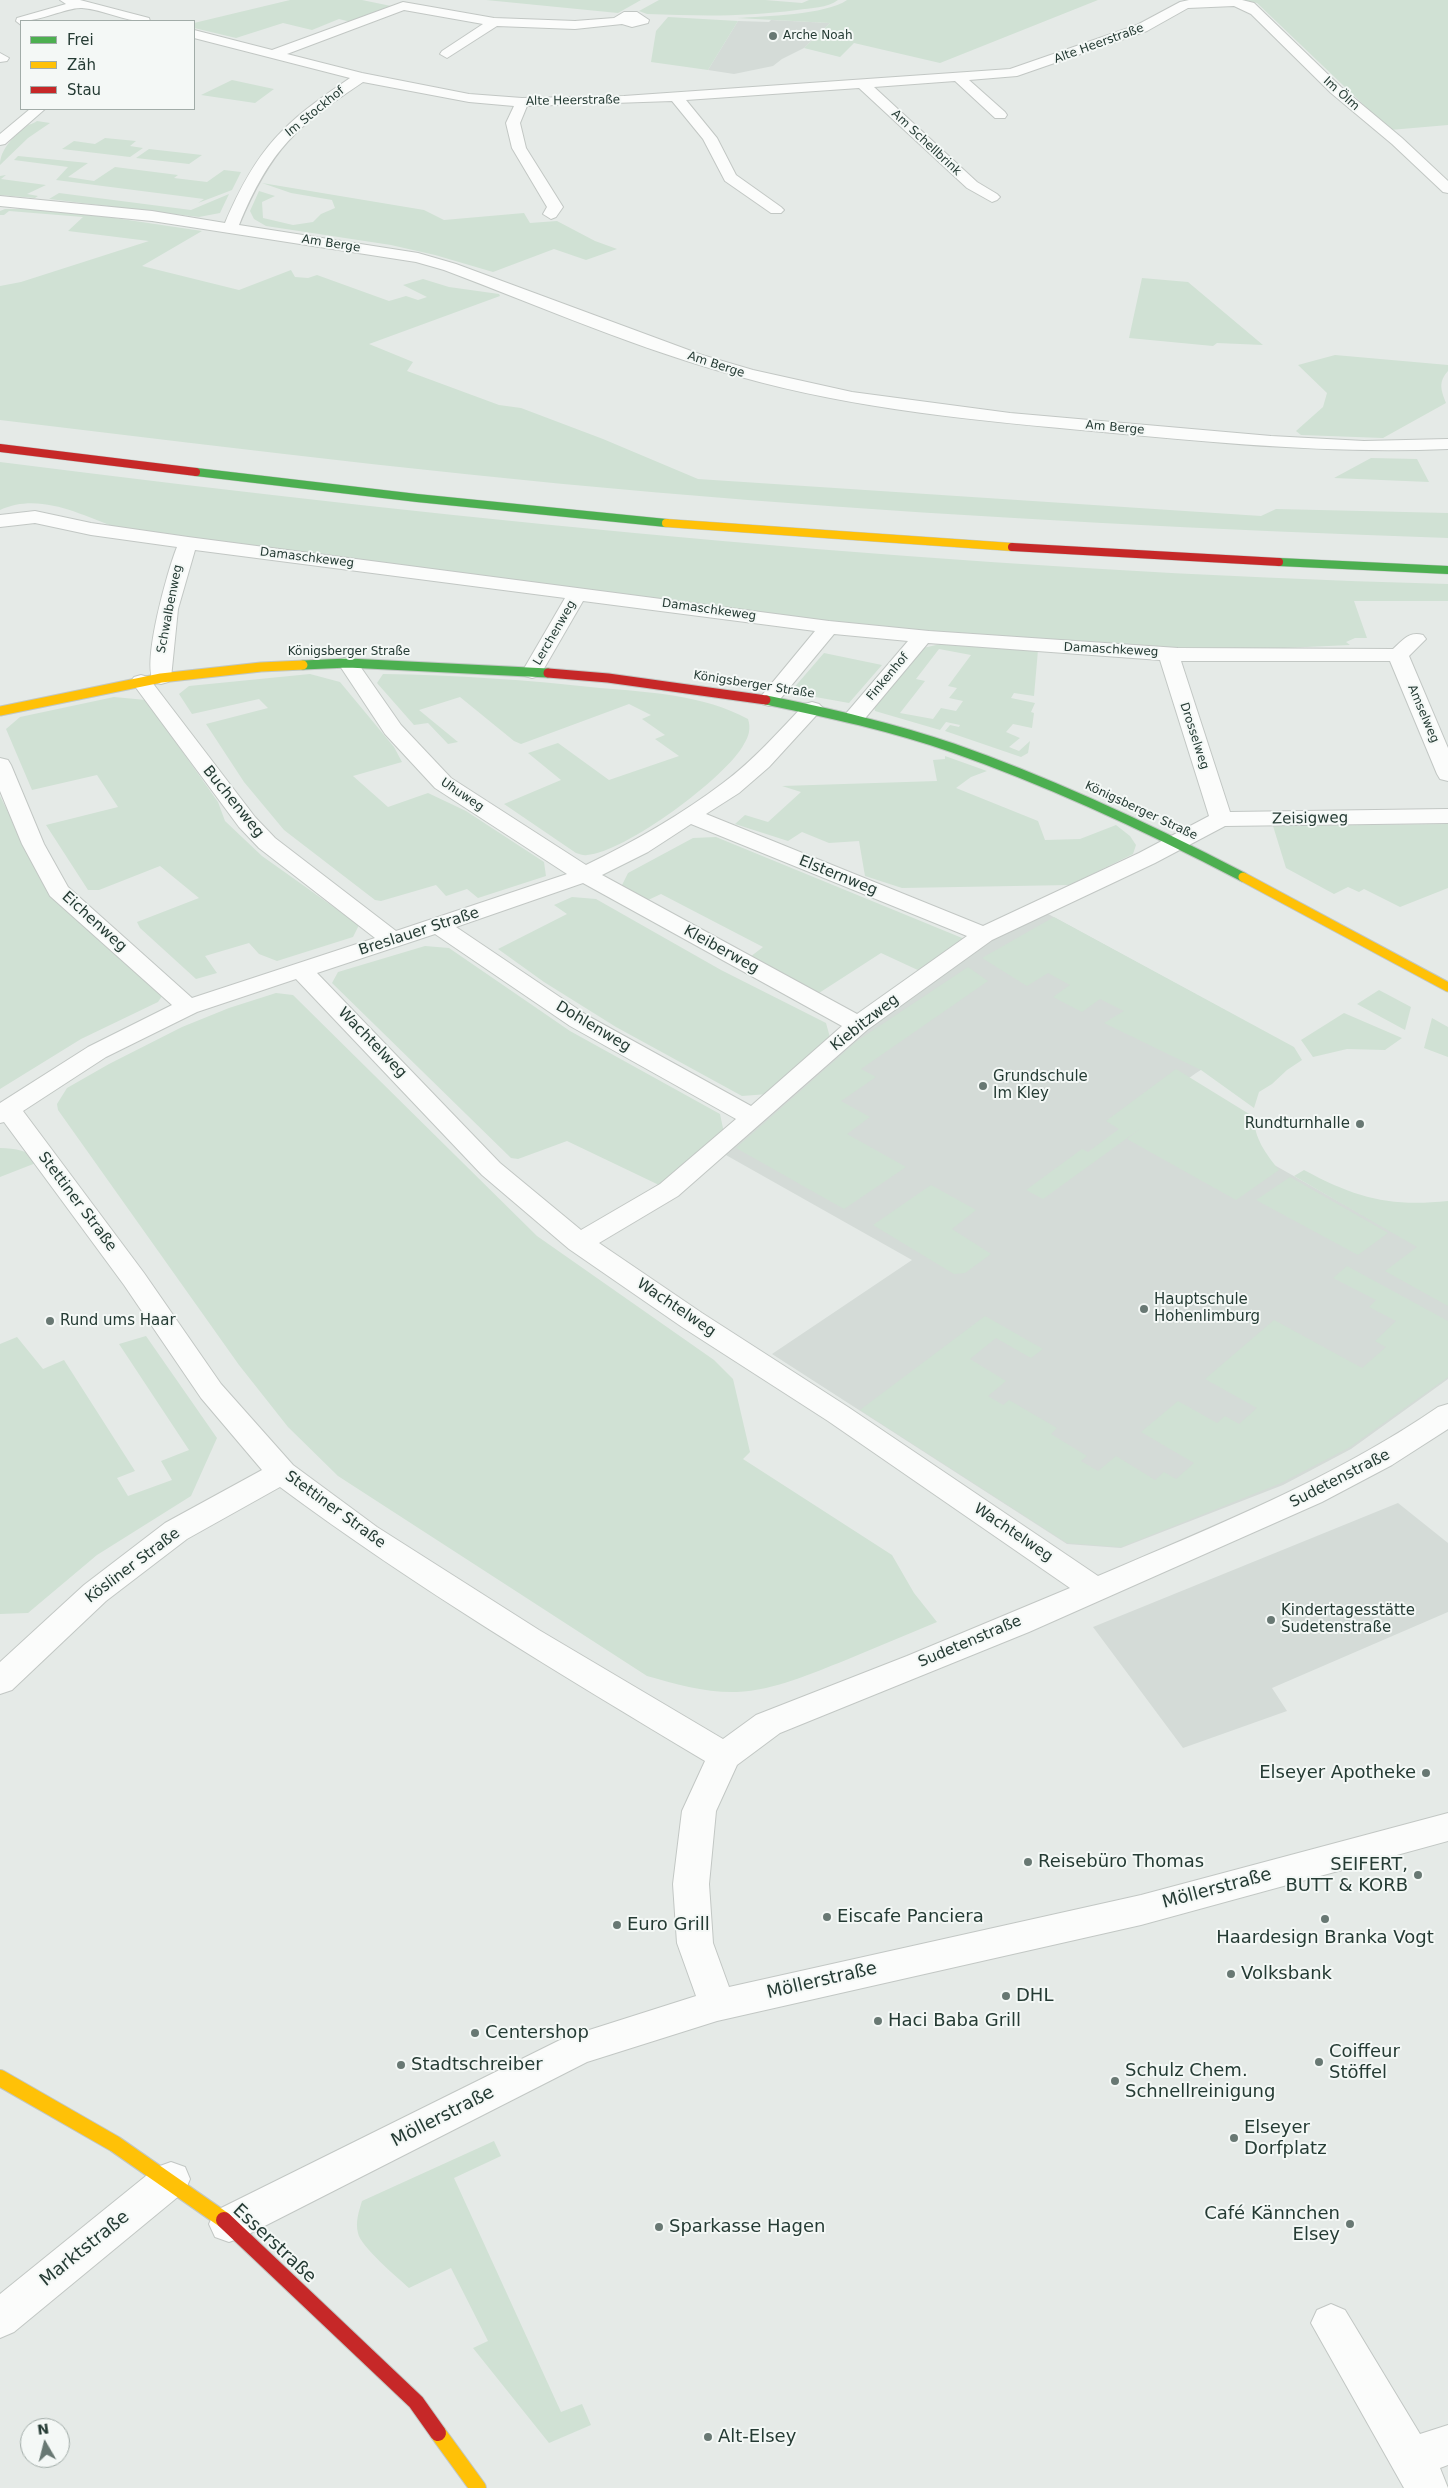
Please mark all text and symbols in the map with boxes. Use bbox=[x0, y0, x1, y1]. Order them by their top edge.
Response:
legend bbox=[20, 20, 195, 110]
street label: Alte Heerstraße bbox=[1052, 21, 1146, 67]
place label: Arche Noah bbox=[783, 29, 853, 43]
marker: Arche Noah bbox=[767, 30, 779, 42]
text: Frei bbox=[67, 31, 94, 49]
text: Zäh bbox=[67, 56, 96, 74]
street label: Im Ölm bbox=[1320, 74, 1362, 114]
text: Stau bbox=[67, 81, 101, 99]
street label: Im Stockhof bbox=[283, 84, 347, 140]
street label: Alte Heerstraße bbox=[526, 93, 620, 109]
street label: Am Schellbrink bbox=[888, 107, 964, 179]
street label: Am Berge bbox=[301, 232, 361, 256]
street label: Am Berge bbox=[686, 349, 746, 381]
street label: Am Berge bbox=[1085, 418, 1145, 438]
street label: Damaschkeweg bbox=[259, 545, 355, 571]
street label: Schwalbenweg bbox=[154, 564, 186, 654]
street label: Damaschkeweg bbox=[661, 596, 757, 624]
street label: Lerchenweg bbox=[531, 598, 579, 668]
street label: Damaschkeweg bbox=[1063, 640, 1159, 660]
street label: Königsberger Straße bbox=[288, 645, 410, 659]
street label: Finkenhof bbox=[864, 650, 912, 704]
street label: Königsberger Straße bbox=[692, 668, 816, 702]
street label: Amselweg bbox=[1404, 683, 1442, 745]
street label: Drosselweg bbox=[1176, 701, 1212, 771]
street label: Buchenweg bbox=[199, 762, 267, 842]
street label: Uhuweg bbox=[438, 775, 486, 815]
street label: Königsberger Straße bbox=[1082, 779, 1200, 843]
street label: Zeisigweg bbox=[1272, 809, 1348, 829]
street label: Elsternweg bbox=[796, 852, 880, 900]
street label: Eichenweg bbox=[58, 888, 130, 956]
street label: Breslauer Straße bbox=[356, 904, 482, 960]
street label: Kleiberweg bbox=[680, 922, 762, 978]
street label: Kiebitzweg bbox=[827, 991, 903, 1055]
street label: Dohlenweg bbox=[552, 998, 634, 1056]
street label: Wachtelweg bbox=[334, 1004, 410, 1082]
place label: Grundschule Im Kley bbox=[993, 1068, 1088, 1103]
marker: Grundschule Im Kley bbox=[977, 1080, 989, 1092]
place label: Rundturnhalle bbox=[1245, 1115, 1350, 1133]
marker: Rundturnhalle bbox=[1354, 1118, 1366, 1130]
street label: Stettiner Straße bbox=[34, 1149, 120, 1255]
street label: Wachtelweg bbox=[633, 1275, 719, 1341]
place label: Hauptschule Hohenlimburg bbox=[1154, 1291, 1260, 1326]
marker: Hauptschule Hohenlimburg bbox=[1138, 1303, 1150, 1315]
place label: Rund ums Haar bbox=[60, 1312, 176, 1330]
marker: Rund ums Haar bbox=[44, 1315, 56, 1327]
street label: Sudetenstraße bbox=[1287, 1446, 1393, 1512]
street label: Stettiner Straße bbox=[281, 1468, 389, 1552]
street label: Wachtelweg bbox=[970, 1500, 1056, 1566]
street label: Kösliner Straße bbox=[82, 1525, 184, 1607]
place label: Kindertagesstätte Sudetenstraße bbox=[1281, 1602, 1415, 1637]
street label: Sudetenstraße bbox=[916, 1612, 1024, 1672]
marker: Kindertagesstätte Sudetenstraße bbox=[1265, 1614, 1277, 1626]
place label: Elseyer Apotheke bbox=[1259, 1762, 1416, 1784]
marker: Elseyer Apotheke bbox=[1420, 1767, 1432, 1779]
place label: Reisebüro Thomas bbox=[1038, 1851, 1204, 1873]
place label: SEIFERT, BUTT & KORB bbox=[1285, 1854, 1408, 1896]
marker: Reisebüro Thomas bbox=[1022, 1856, 1034, 1868]
street label: Möllerstraße bbox=[1160, 1864, 1274, 1914]
marker: SEIFERT, BUTT & KORB bbox=[1412, 1869, 1424, 1881]
place label: Eiscafe Panciera bbox=[837, 1906, 984, 1928]
marker: Eiscafe Panciera bbox=[821, 1911, 833, 1923]
marker: Haardesign Branka Vogt bbox=[1319, 1913, 1331, 1925]
place label: Euro Grill bbox=[627, 1914, 710, 1936]
marker: Euro Grill bbox=[611, 1919, 623, 1931]
place label: Haardesign Branka Vogt bbox=[1216, 1927, 1434, 1949]
street label: Möllerstraße bbox=[765, 1958, 879, 2004]
place label: Volksbank bbox=[1241, 1963, 1332, 1985]
marker: Volksbank bbox=[1225, 1968, 1237, 1980]
place label: DHL bbox=[1016, 1985, 1053, 2007]
marker: DHL bbox=[1000, 1990, 1012, 2002]
place label: Haci Baba Grill bbox=[888, 2010, 1021, 2032]
marker: Haci Baba Grill bbox=[872, 2015, 884, 2027]
place label: Centershop bbox=[485, 2022, 589, 2044]
marker: Centershop bbox=[469, 2027, 481, 2039]
place label: Coiffeur Stöffel bbox=[1329, 2041, 1400, 2084]
place label: Stadtschreiber bbox=[411, 2054, 543, 2076]
marker: Coiffeur Stöffel bbox=[1313, 2056, 1325, 2068]
marker: Stadtschreiber bbox=[395, 2059, 407, 2071]
place label: Schulz Chem. Schnellreinigung bbox=[1125, 2060, 1275, 2102]
marker: Schulz Chem. Schnellreinigung bbox=[1109, 2075, 1121, 2087]
street label: Möllerstraße bbox=[388, 2082, 498, 2152]
place label: Elseyer Dorfplatz bbox=[1244, 2117, 1327, 2160]
marker: Elseyer Dorfplatz bbox=[1228, 2132, 1240, 2144]
street label: Esserstraße bbox=[228, 2200, 320, 2288]
place label: Café Kännchen Elsey bbox=[1204, 2203, 1340, 2246]
street label: Marktstraße bbox=[36, 2206, 134, 2292]
place label: Sparkasse Hagen bbox=[669, 2216, 825, 2238]
marker: Café Kännchen Elsey bbox=[1344, 2218, 1356, 2230]
marker: Sparkasse Hagen bbox=[653, 2221, 665, 2233]
north arrow bbox=[20, 2418, 70, 2468]
text: N bbox=[36, 2420, 50, 2438]
place label: Alt-Elsey bbox=[718, 2426, 796, 2448]
marker: Alt-Elsey bbox=[702, 2431, 714, 2443]

